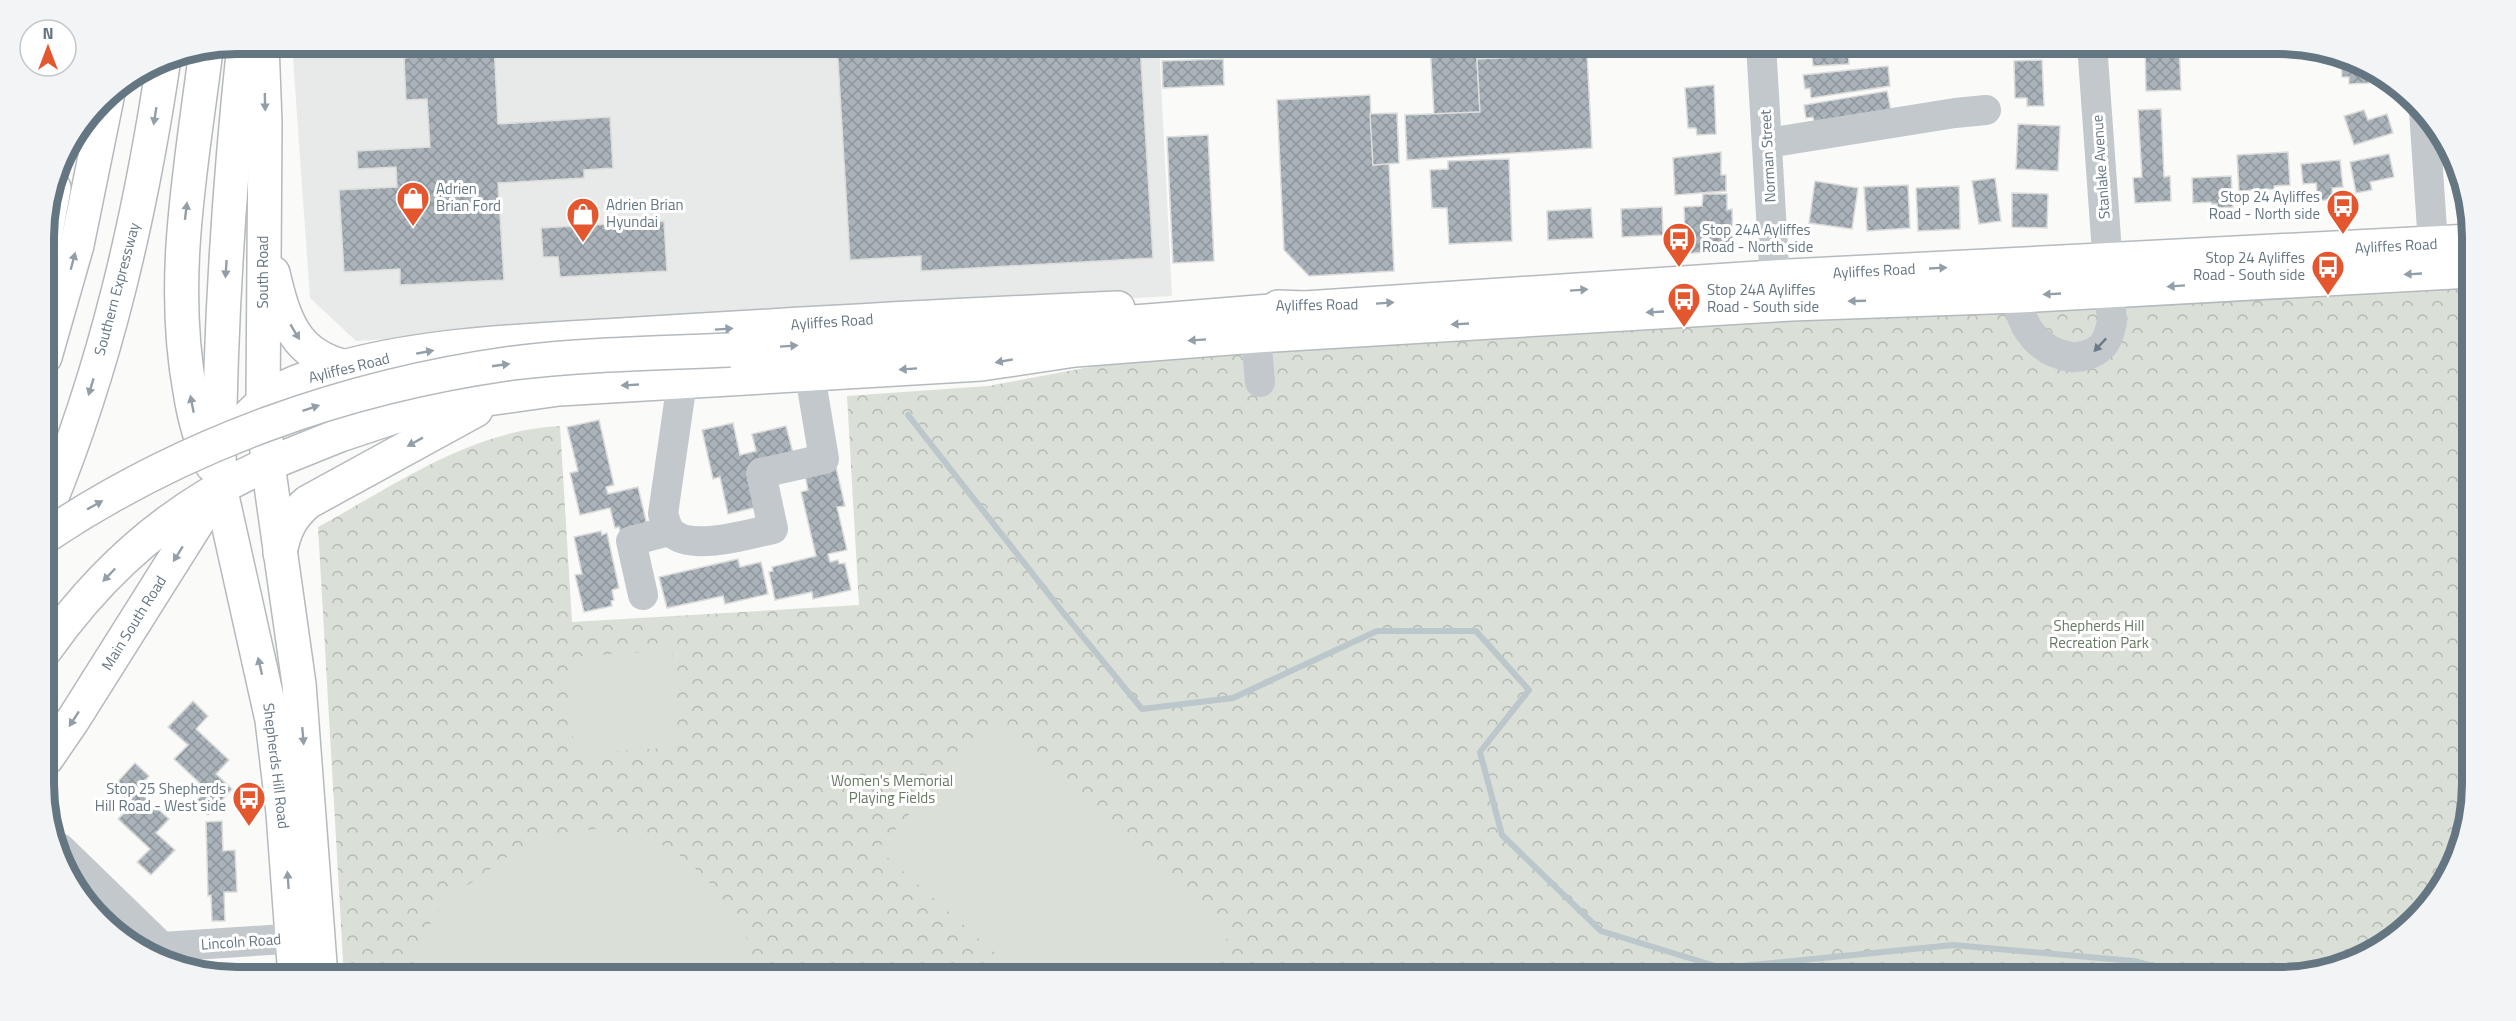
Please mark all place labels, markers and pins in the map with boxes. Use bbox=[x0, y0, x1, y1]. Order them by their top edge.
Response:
place label: Adrien Brian Ford bbox=[436, 177, 501, 217]
shop icon: Adrien Brian Ford bbox=[395, 180, 431, 227]
place label: Stop 24 Ayliffes Road - North side bbox=[2209, 185, 2320, 225]
bus stop icon: Stop 24 Ayliffes Road - North side bbox=[2325, 188, 2361, 235]
place label: Adrien Brian Hyundai bbox=[606, 193, 683, 233]
shop icon: Adrien Brian Hyundai bbox=[565, 196, 601, 243]
place label: Stop 24A Ayliffes Road - North side bbox=[1702, 218, 1813, 258]
bus stop icon: Stop 24A Ayliffes Road - North side bbox=[1661, 221, 1697, 268]
place label: Stop 24 Ayliffes Road - South side bbox=[2193, 246, 2305, 286]
bus stop icon: Stop 24 Ayliffes Road - South side bbox=[2310, 249, 2346, 296]
place label: Stop 24A Ayliffes Road - South side bbox=[1707, 278, 1819, 318]
bus stop icon: Stop 24A Ayliffes Road - South side bbox=[1666, 281, 1702, 328]
place label: Stop 25 Shepherds Hill Road - West side bbox=[95, 777, 226, 817]
bus stop icon: Stop 25 Shepherds Hill Road - West side bbox=[231, 780, 267, 827]

